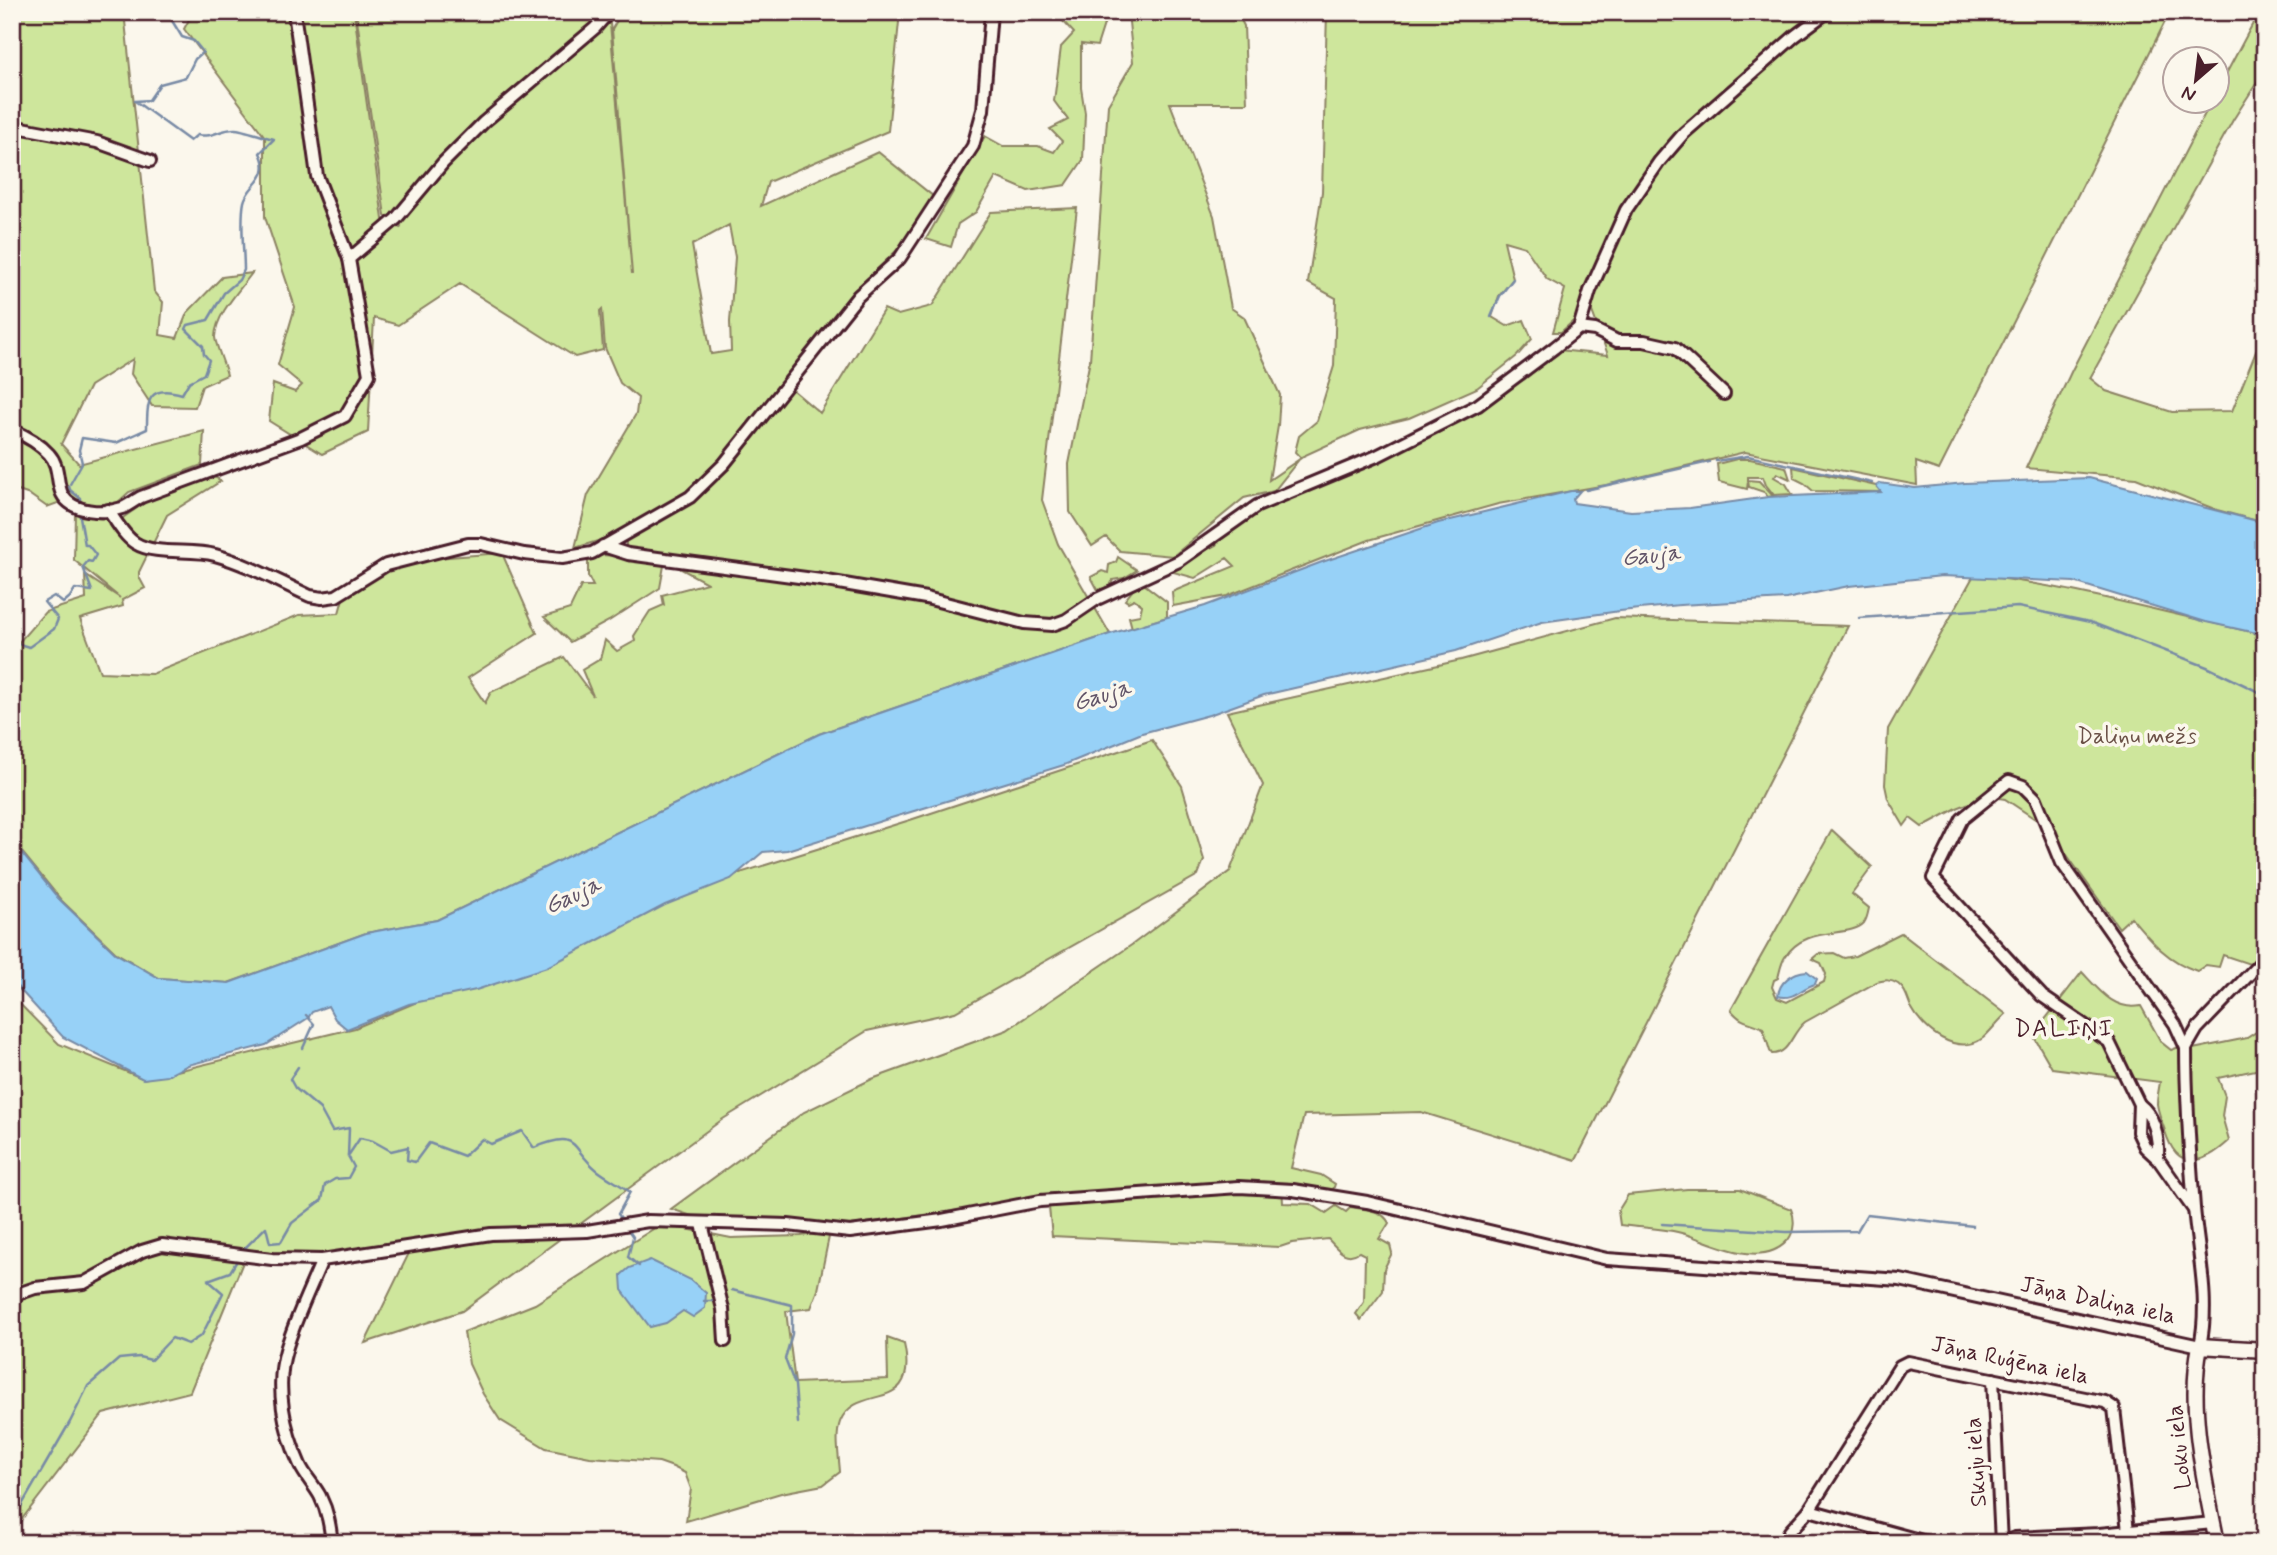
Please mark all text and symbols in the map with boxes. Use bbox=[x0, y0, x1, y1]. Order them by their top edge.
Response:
north arrow bbox=[2162, 46, 2232, 116]
text: N bbox=[2177, 80, 2200, 108]
water label: Gauja bbox=[1620, 537, 1683, 574]
water label: Gauja bbox=[1069, 672, 1136, 719]
park label: Daliņu mežs bbox=[2077, 722, 2197, 752]
water label: Gauja bbox=[540, 869, 608, 922]
district label: DALIŅI bbox=[2014, 1014, 2114, 1045]
street label: Jāņa Daliņa iela bbox=[2018, 1270, 2178, 1332]
street label: Jāņa Ruģēna iela bbox=[1928, 1330, 2092, 1392]
street label: Loku iela bbox=[2161, 1403, 2199, 1491]
street label: Skuju iela bbox=[1959, 1416, 1995, 1508]

